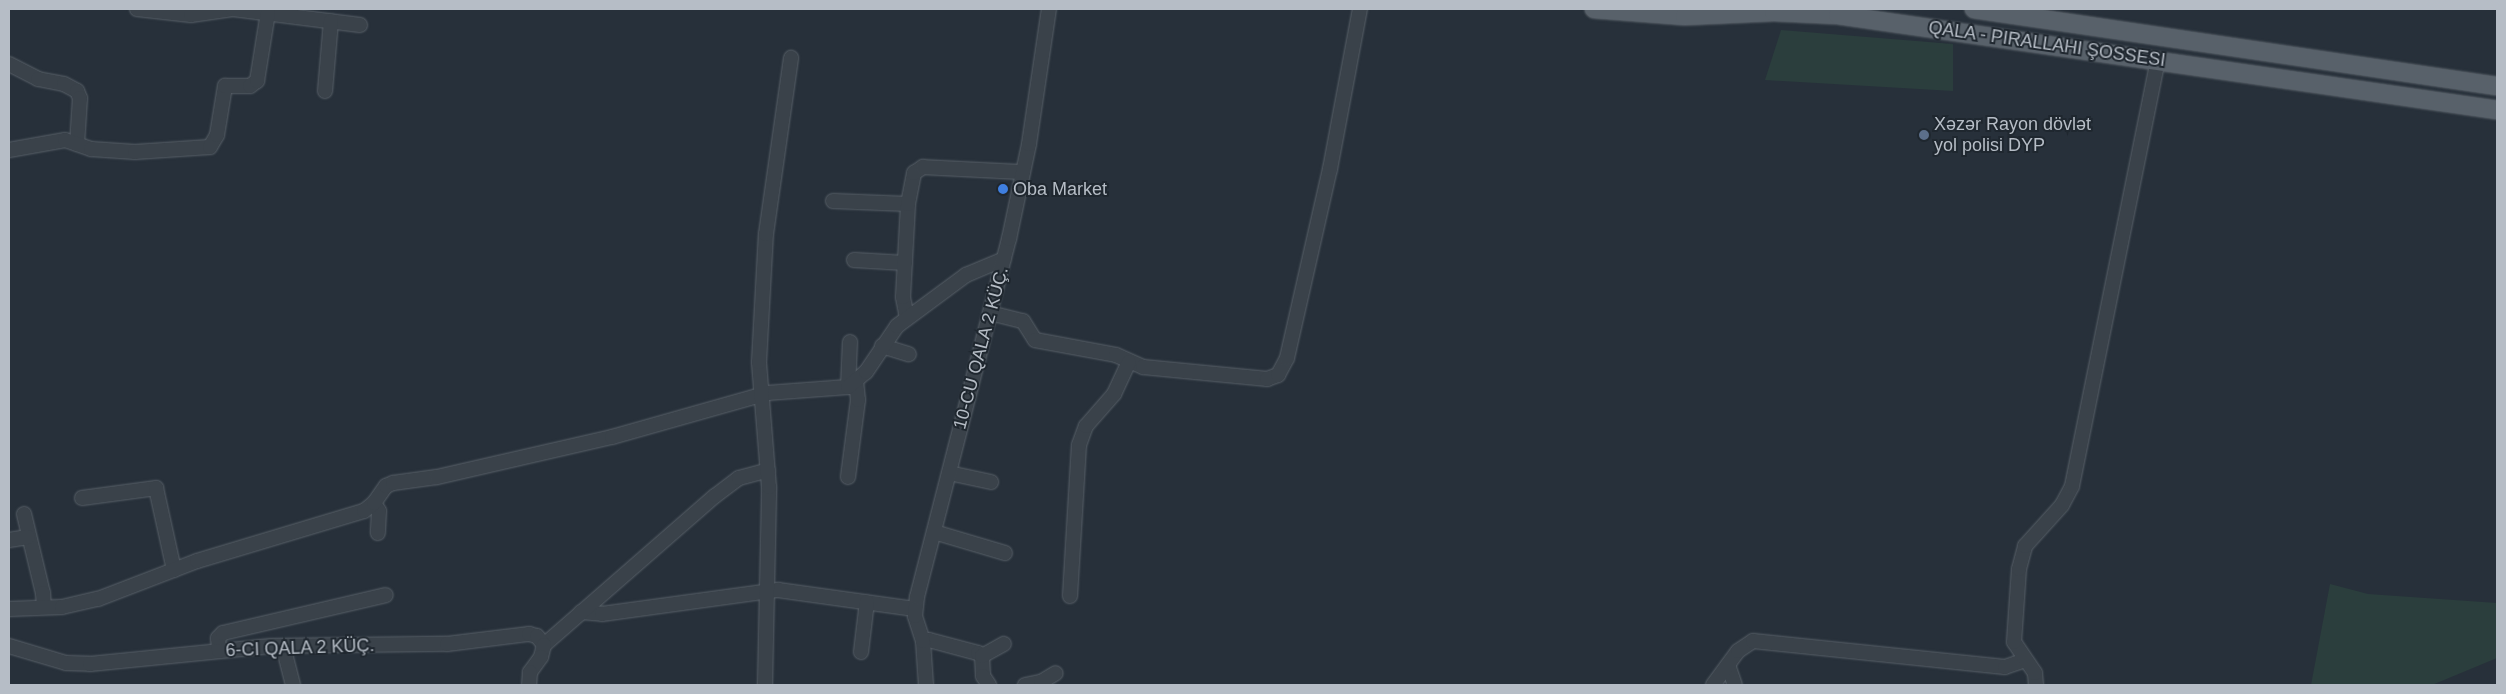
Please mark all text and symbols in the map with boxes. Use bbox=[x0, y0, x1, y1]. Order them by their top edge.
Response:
street label: QALA - PIRALLAHI ŞOSSESI bbox=[1927, 17, 2167, 71]
place label: Xəzər Rayon dövlət yol polisi DYP bbox=[1934, 114, 2091, 156]
marker: Xəzər Rayon dövlət yol polisi DYP bbox=[1918, 129, 1930, 141]
place label: Oba Market bbox=[1013, 178, 1107, 200]
marker: Oba Market bbox=[997, 183, 1009, 195]
street label: 10-CU QALA 2 KÜÇ. bbox=[949, 264, 1013, 432]
street label: 6-CI QALA 2 KÜÇ. bbox=[225, 635, 375, 661]

